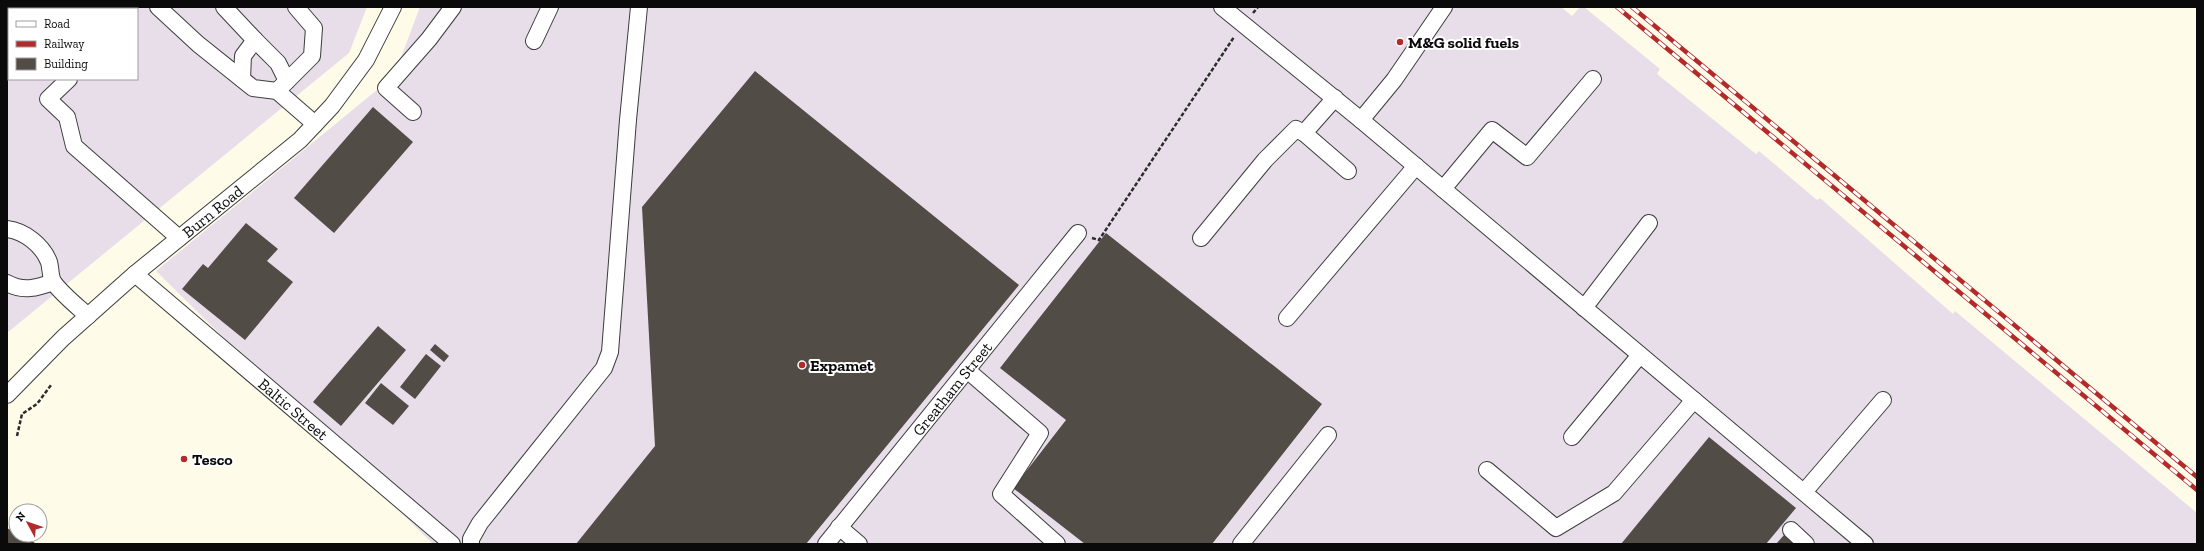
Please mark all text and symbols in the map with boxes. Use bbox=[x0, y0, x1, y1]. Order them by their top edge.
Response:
legend bbox=[8, 8, 138, 80]
text: Road bbox=[44, 17, 70, 31]
place label: M&G solid fuels bbox=[1408, 33, 1519, 52]
text: Railway bbox=[44, 37, 85, 51]
marker: M&G solid fuels bbox=[1395, 37, 1405, 47]
text: Building bbox=[44, 57, 88, 71]
street label: Burn Road bbox=[178, 181, 247, 241]
street label: Greatham Street bbox=[908, 338, 996, 439]
place label: Expamet bbox=[810, 356, 874, 375]
marker: Expamet bbox=[797, 360, 807, 370]
street label: Baltic Street bbox=[255, 374, 332, 444]
place label: Tesco bbox=[192, 450, 233, 469]
marker: Tesco bbox=[179, 454, 189, 464]
north arrow bbox=[8, 503, 48, 543]
text: N bbox=[13, 509, 29, 524]

